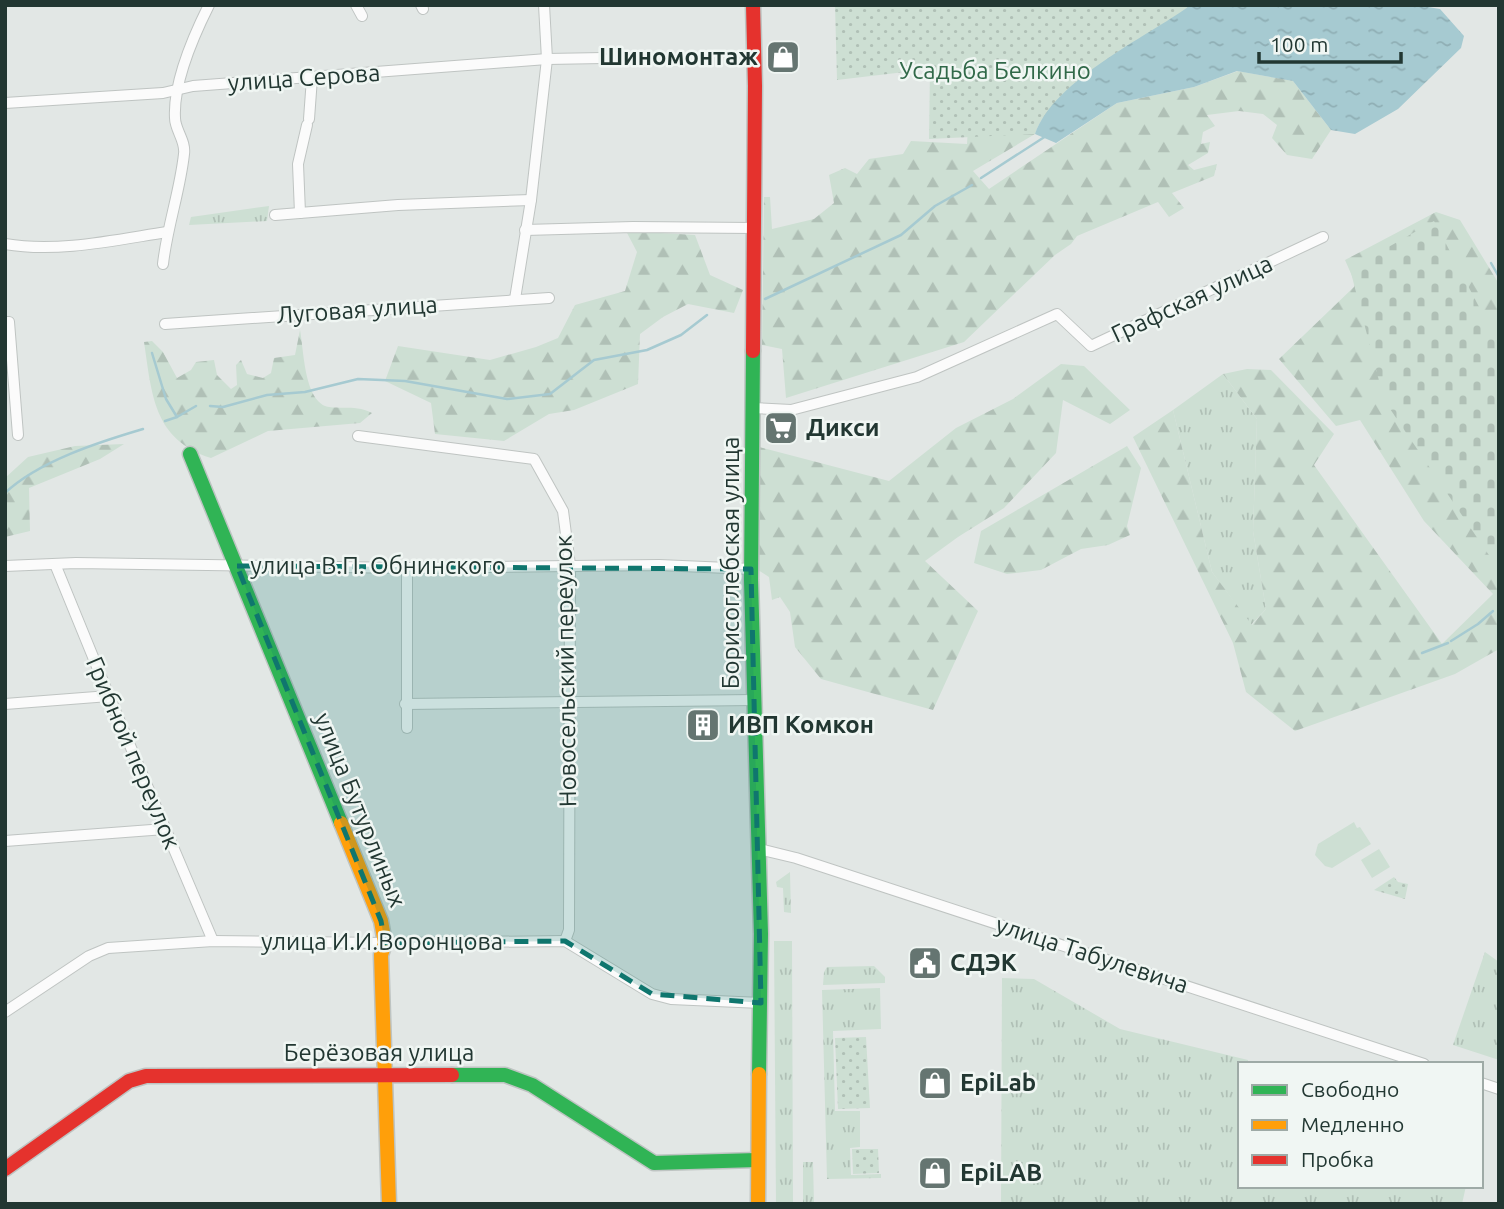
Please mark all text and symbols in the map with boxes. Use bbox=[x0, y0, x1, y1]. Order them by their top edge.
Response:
scale bar bbox=[1259, 21, 1401, 65]
text: 100 m bbox=[1270, 32, 1328, 56]
shop icon: Шиномонтаж bbox=[764, 38, 802, 76]
place label: Шиномонтаж bbox=[599, 43, 758, 70]
park label: Усадьба Белкино bbox=[899, 57, 1091, 84]
street label: улица Серова bbox=[227, 59, 381, 96]
street label: Графская улица bbox=[1107, 249, 1277, 348]
street label: Луговая улица bbox=[275, 290, 438, 329]
supermarket icon: Дикси bbox=[762, 409, 800, 447]
place label: Дикси bbox=[806, 414, 879, 441]
street label: Борисоглебская улица bbox=[717, 437, 744, 689]
street label: Новосельский переулок bbox=[550, 535, 581, 807]
street label: улица В.П. Обнинского bbox=[250, 552, 506, 579]
street label: Грибной переулок bbox=[81, 653, 186, 853]
building icon: ИВП Комкон bbox=[684, 706, 722, 744]
street label: улица Бутурлиных bbox=[309, 709, 412, 911]
place label: ИВП Комкон bbox=[728, 711, 874, 738]
street label: улица Табулевича bbox=[992, 911, 1192, 998]
street label: улица И.И.Воронцова bbox=[261, 928, 503, 955]
public building icon: СДЭК bbox=[906, 944, 944, 982]
place label: СДЭК bbox=[950, 949, 1017, 976]
street label: Берёзовая улица bbox=[284, 1039, 474, 1066]
legend bbox=[1238, 1062, 1483, 1188]
shop icon: EpiLab bbox=[916, 1064, 954, 1102]
place label: EpiLab bbox=[960, 1069, 1036, 1096]
text: Свободно bbox=[1301, 1077, 1399, 1101]
text: Медленно bbox=[1301, 1112, 1404, 1136]
text: Пробка bbox=[1301, 1147, 1374, 1171]
shop icon: EpiLAB bbox=[916, 1154, 954, 1192]
place label: EpiLAB bbox=[960, 1159, 1042, 1186]

